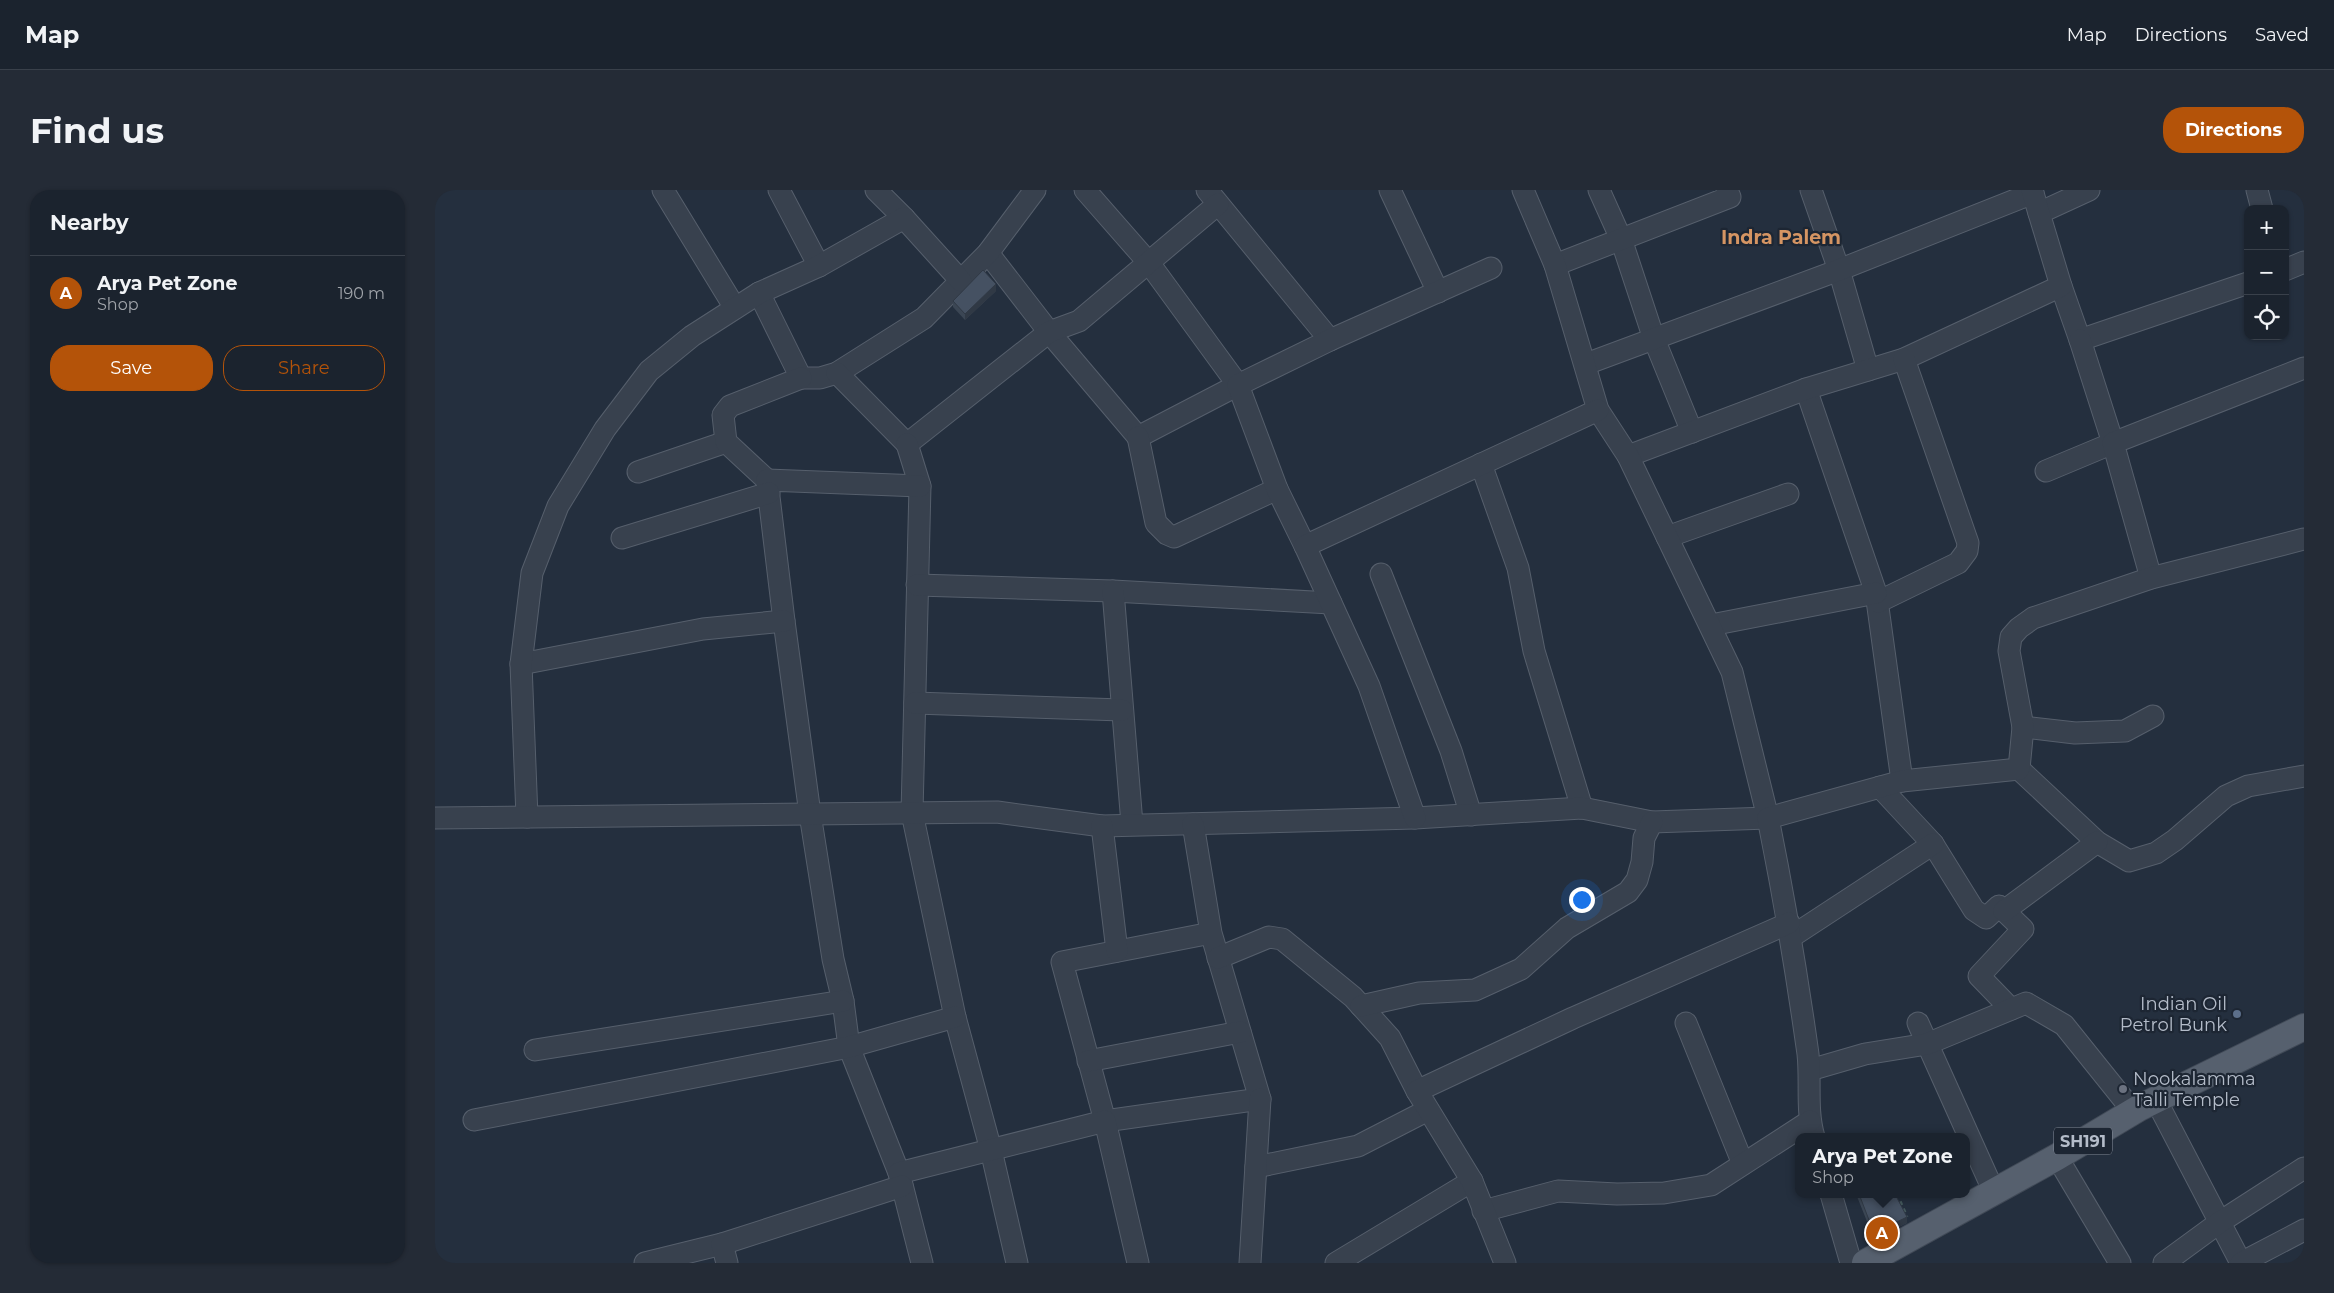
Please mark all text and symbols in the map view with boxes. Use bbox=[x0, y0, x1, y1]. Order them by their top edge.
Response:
text: Map bbox=[25, 20, 79, 49]
text: Map bbox=[2067, 24, 2107, 46]
text: Directions bbox=[2135, 24, 2227, 46]
text: Saved bbox=[2255, 24, 2309, 46]
button: Directions bbox=[2163, 107, 2304, 153]
text: Find us bbox=[30, 109, 164, 152]
map controls bbox=[2244, 205, 2289, 340]
button: + bbox=[2244, 205, 2289, 250]
text: Nearby bbox=[50, 210, 129, 235]
district label: Indra Palem bbox=[1721, 226, 1841, 249]
button: − bbox=[2244, 250, 2289, 295]
text: Arya Pet Zone bbox=[97, 272, 237, 295]
text: A bbox=[60, 284, 72, 303]
text: 190 m bbox=[338, 284, 385, 303]
text: Shop bbox=[97, 295, 139, 314]
button: locate bbox=[2244, 295, 2289, 340]
button: Save bbox=[50, 345, 213, 391]
button: Share bbox=[223, 345, 385, 391]
your location bbox=[1569, 887, 1595, 913]
place label: Indian Oil Petrol Bunk bbox=[2120, 993, 2227, 1036]
marker: Indian Oil Petrol Bunk bbox=[2231, 1008, 2243, 1020]
place label: Nookalamma Talli Temple bbox=[2133, 1068, 2256, 1111]
marker: Nookalamma Talli Temple bbox=[2117, 1083, 2129, 1095]
road number: SH191 bbox=[2054, 1128, 2112, 1154]
popup bbox=[1795, 1133, 1970, 1198]
text: Arya Pet Zone bbox=[1812, 1145, 1953, 1168]
text: Shop bbox=[1812, 1168, 1854, 1187]
pin: A bbox=[1866, 1214, 1898, 1252]

